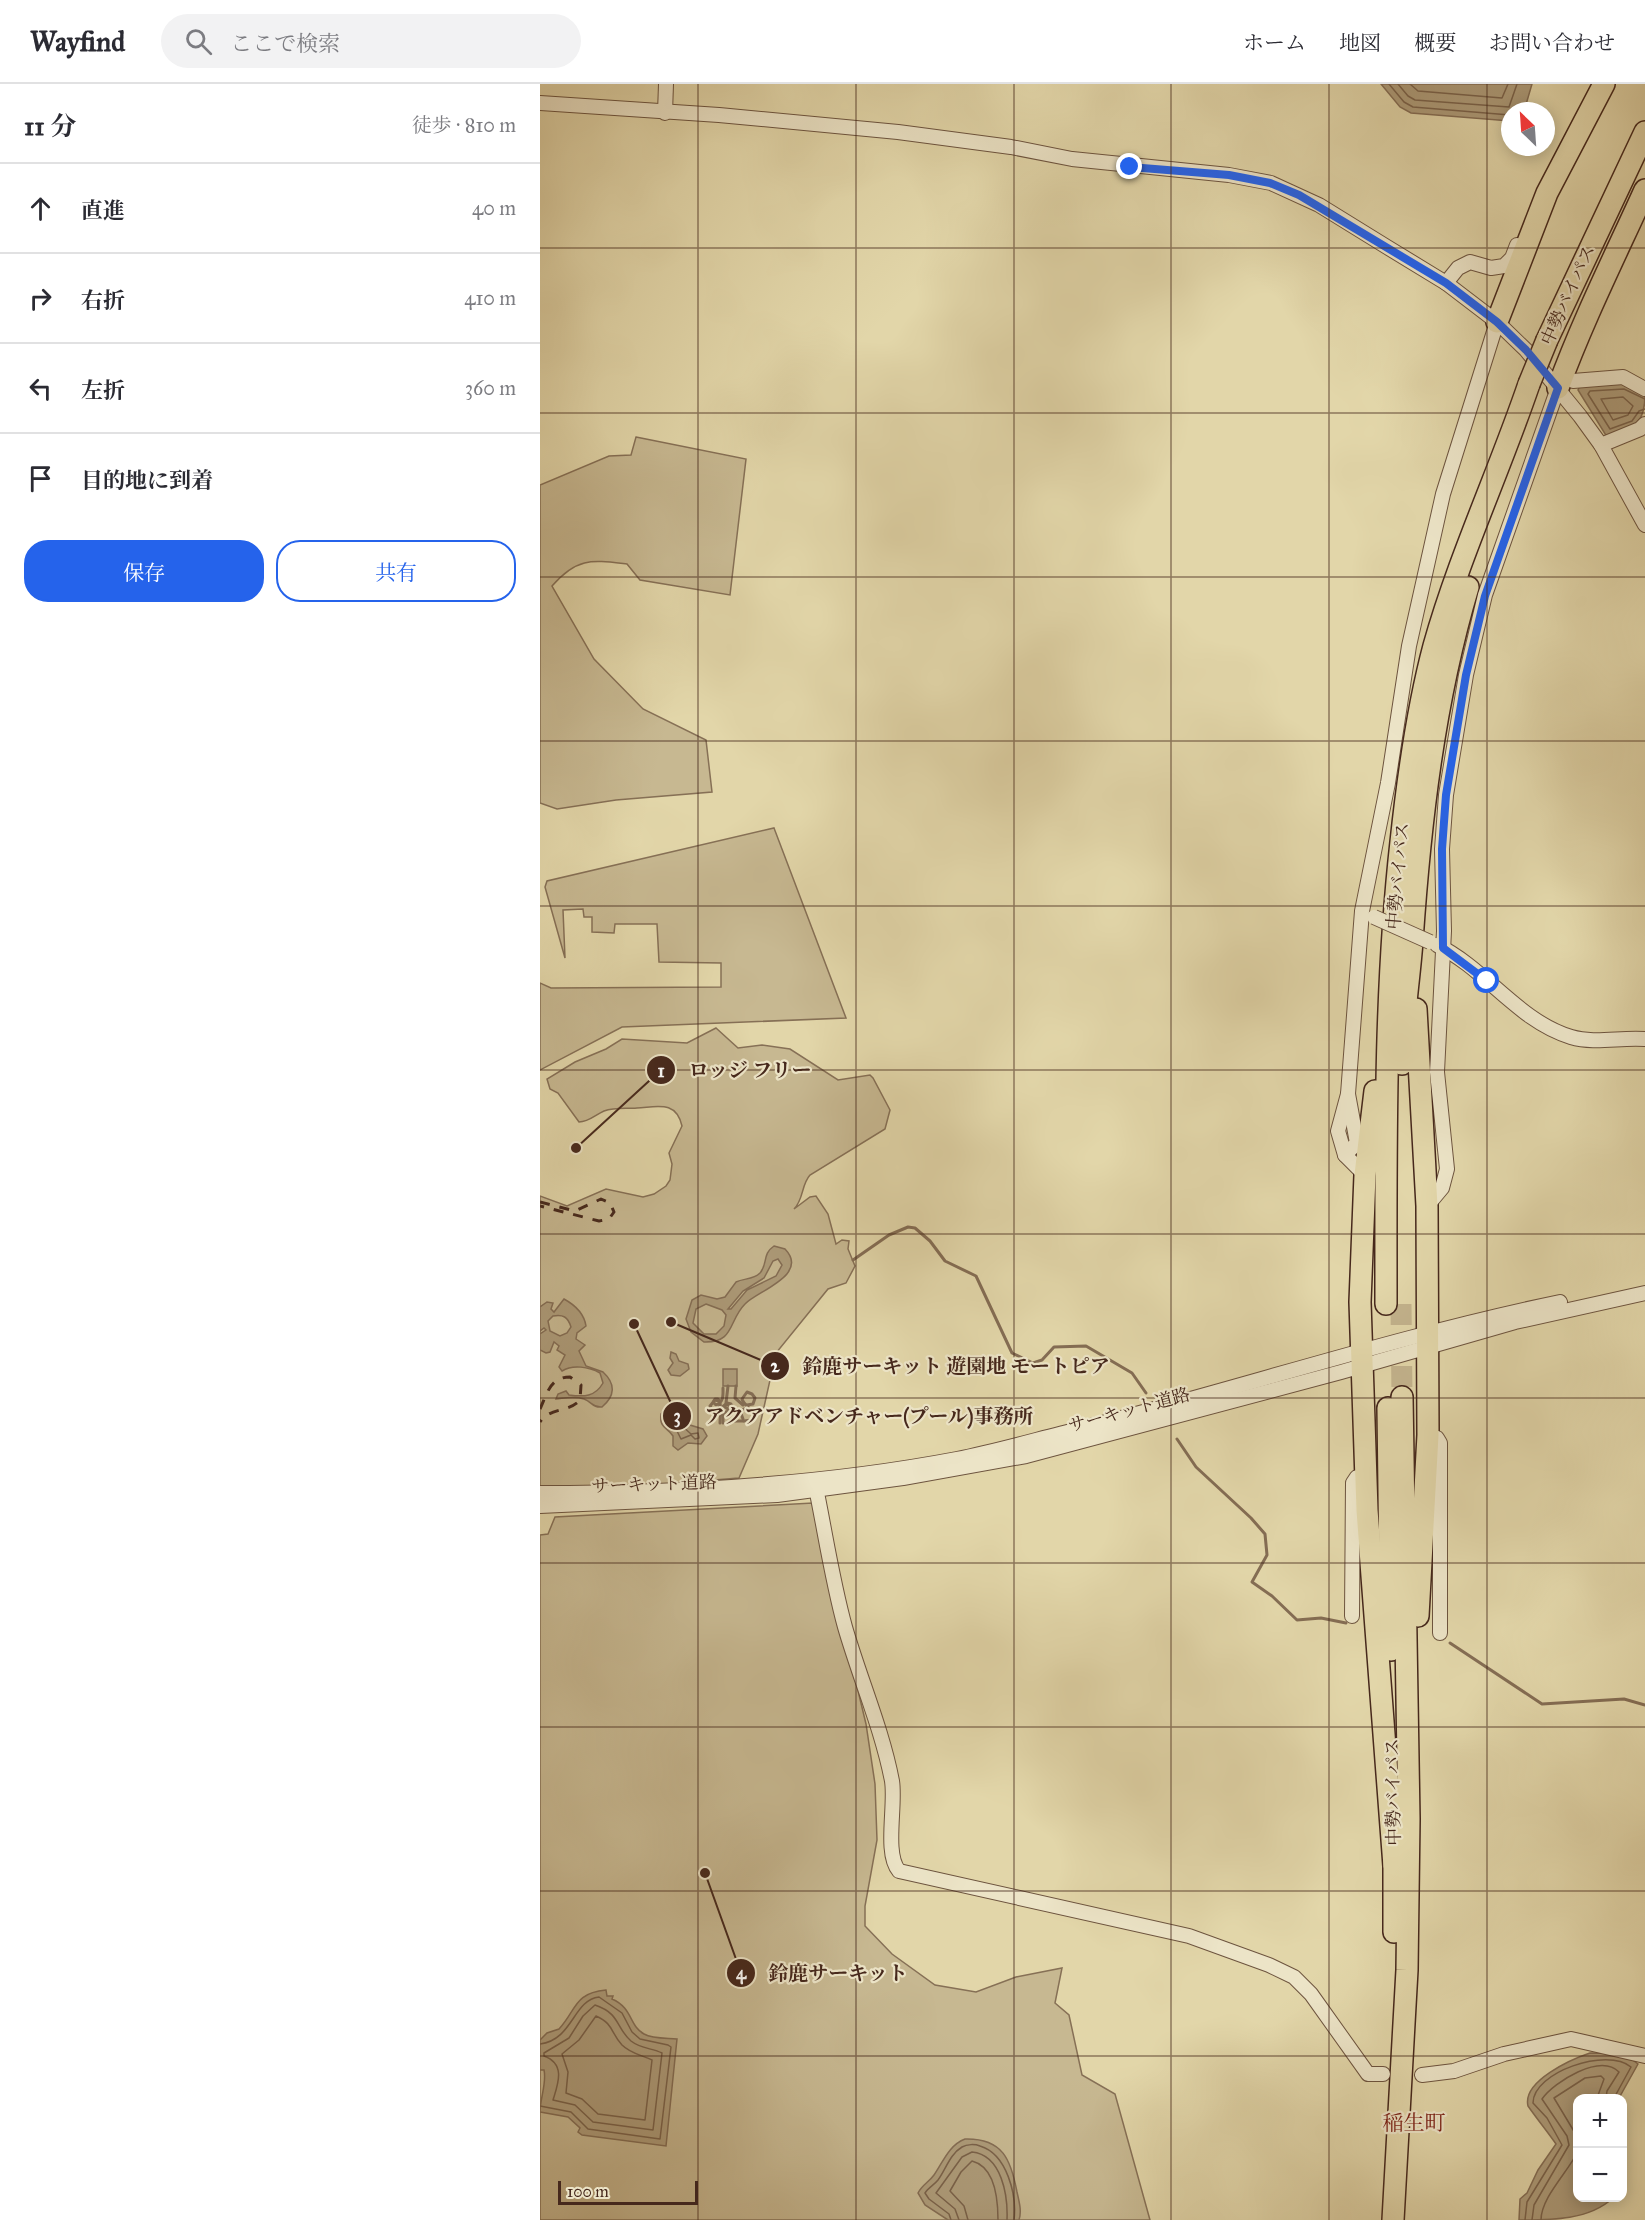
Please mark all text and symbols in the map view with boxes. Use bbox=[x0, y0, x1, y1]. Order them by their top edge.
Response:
search box bbox=[161, 14, 581, 68]
text: Wayfind bbox=[30, 24, 125, 59]
icon: search bbox=[182, 25, 215, 58]
text: ここで検索 bbox=[230, 30, 340, 57]
text: ホーム bbox=[1243, 30, 1306, 56]
text: 地図 bbox=[1339, 30, 1381, 56]
text: 概要 bbox=[1414, 30, 1456, 56]
text: お問い合わせ bbox=[1489, 30, 1615, 56]
north arrow bbox=[1501, 102, 1555, 156]
text: 11 分 bbox=[24, 110, 76, 142]
text: 徒歩 · 810 m bbox=[412, 113, 516, 137]
route end bbox=[1116, 153, 1142, 179]
icon: ahead bbox=[24, 192, 57, 225]
text: 40 m bbox=[472, 196, 516, 220]
text: 直進 bbox=[81, 197, 125, 224]
street label: 中勢バイパス bbox=[1536, 241, 1600, 349]
icon: right bbox=[24, 282, 57, 315]
text: 410 m bbox=[464, 286, 516, 310]
text: 右折 bbox=[81, 287, 125, 314]
icon: left bbox=[24, 372, 57, 405]
text: 360 m bbox=[465, 376, 516, 400]
text: 左折 bbox=[81, 377, 125, 404]
icon: arrive bbox=[24, 462, 57, 495]
text: 目的地に到着 bbox=[81, 467, 213, 494]
button: 保存 bbox=[24, 540, 264, 602]
button: 共有 bbox=[276, 540, 516, 602]
street label: 中勢バイパス bbox=[1382, 821, 1414, 931]
route start bbox=[1473, 967, 1499, 993]
callout: ロッジ フリー bbox=[646, 1051, 824, 1089]
text: ロッジ フリー bbox=[688, 1058, 812, 1082]
text: 1 bbox=[657, 1060, 665, 1082]
callout: 鈴鹿サーキット 遊園地 モートピア bbox=[760, 1347, 1122, 1385]
text: 鈴鹿サーキット 遊園地 モートピア bbox=[802, 1354, 1110, 1378]
text: 2 bbox=[771, 1355, 781, 1377]
street label: サーキット道路 bbox=[1065, 1383, 1193, 1437]
callout: アクアアドベンチャー(プール)事務所 bbox=[662, 1397, 1046, 1435]
text: アクアアドベンチャー(プール)事務所 bbox=[705, 1404, 1033, 1429]
text: 3 bbox=[673, 1405, 681, 1428]
street label: サーキット道路 bbox=[591, 1471, 717, 1497]
street label: 中勢バイパス bbox=[1381, 1738, 1405, 1846]
callout: 鈴鹿サーキット bbox=[726, 1954, 920, 1992]
text: 鈴鹿サーキット bbox=[768, 1961, 908, 1985]
text: 4 bbox=[736, 1962, 747, 1985]
map controls bbox=[1573, 2094, 1627, 2202]
button: + bbox=[1573, 2094, 1627, 2148]
district label: 稲生町 bbox=[1383, 2110, 1446, 2136]
button: − bbox=[1573, 2148, 1627, 2202]
scale bar bbox=[558, 2178, 698, 2206]
text: 100 m bbox=[567, 2182, 609, 2201]

